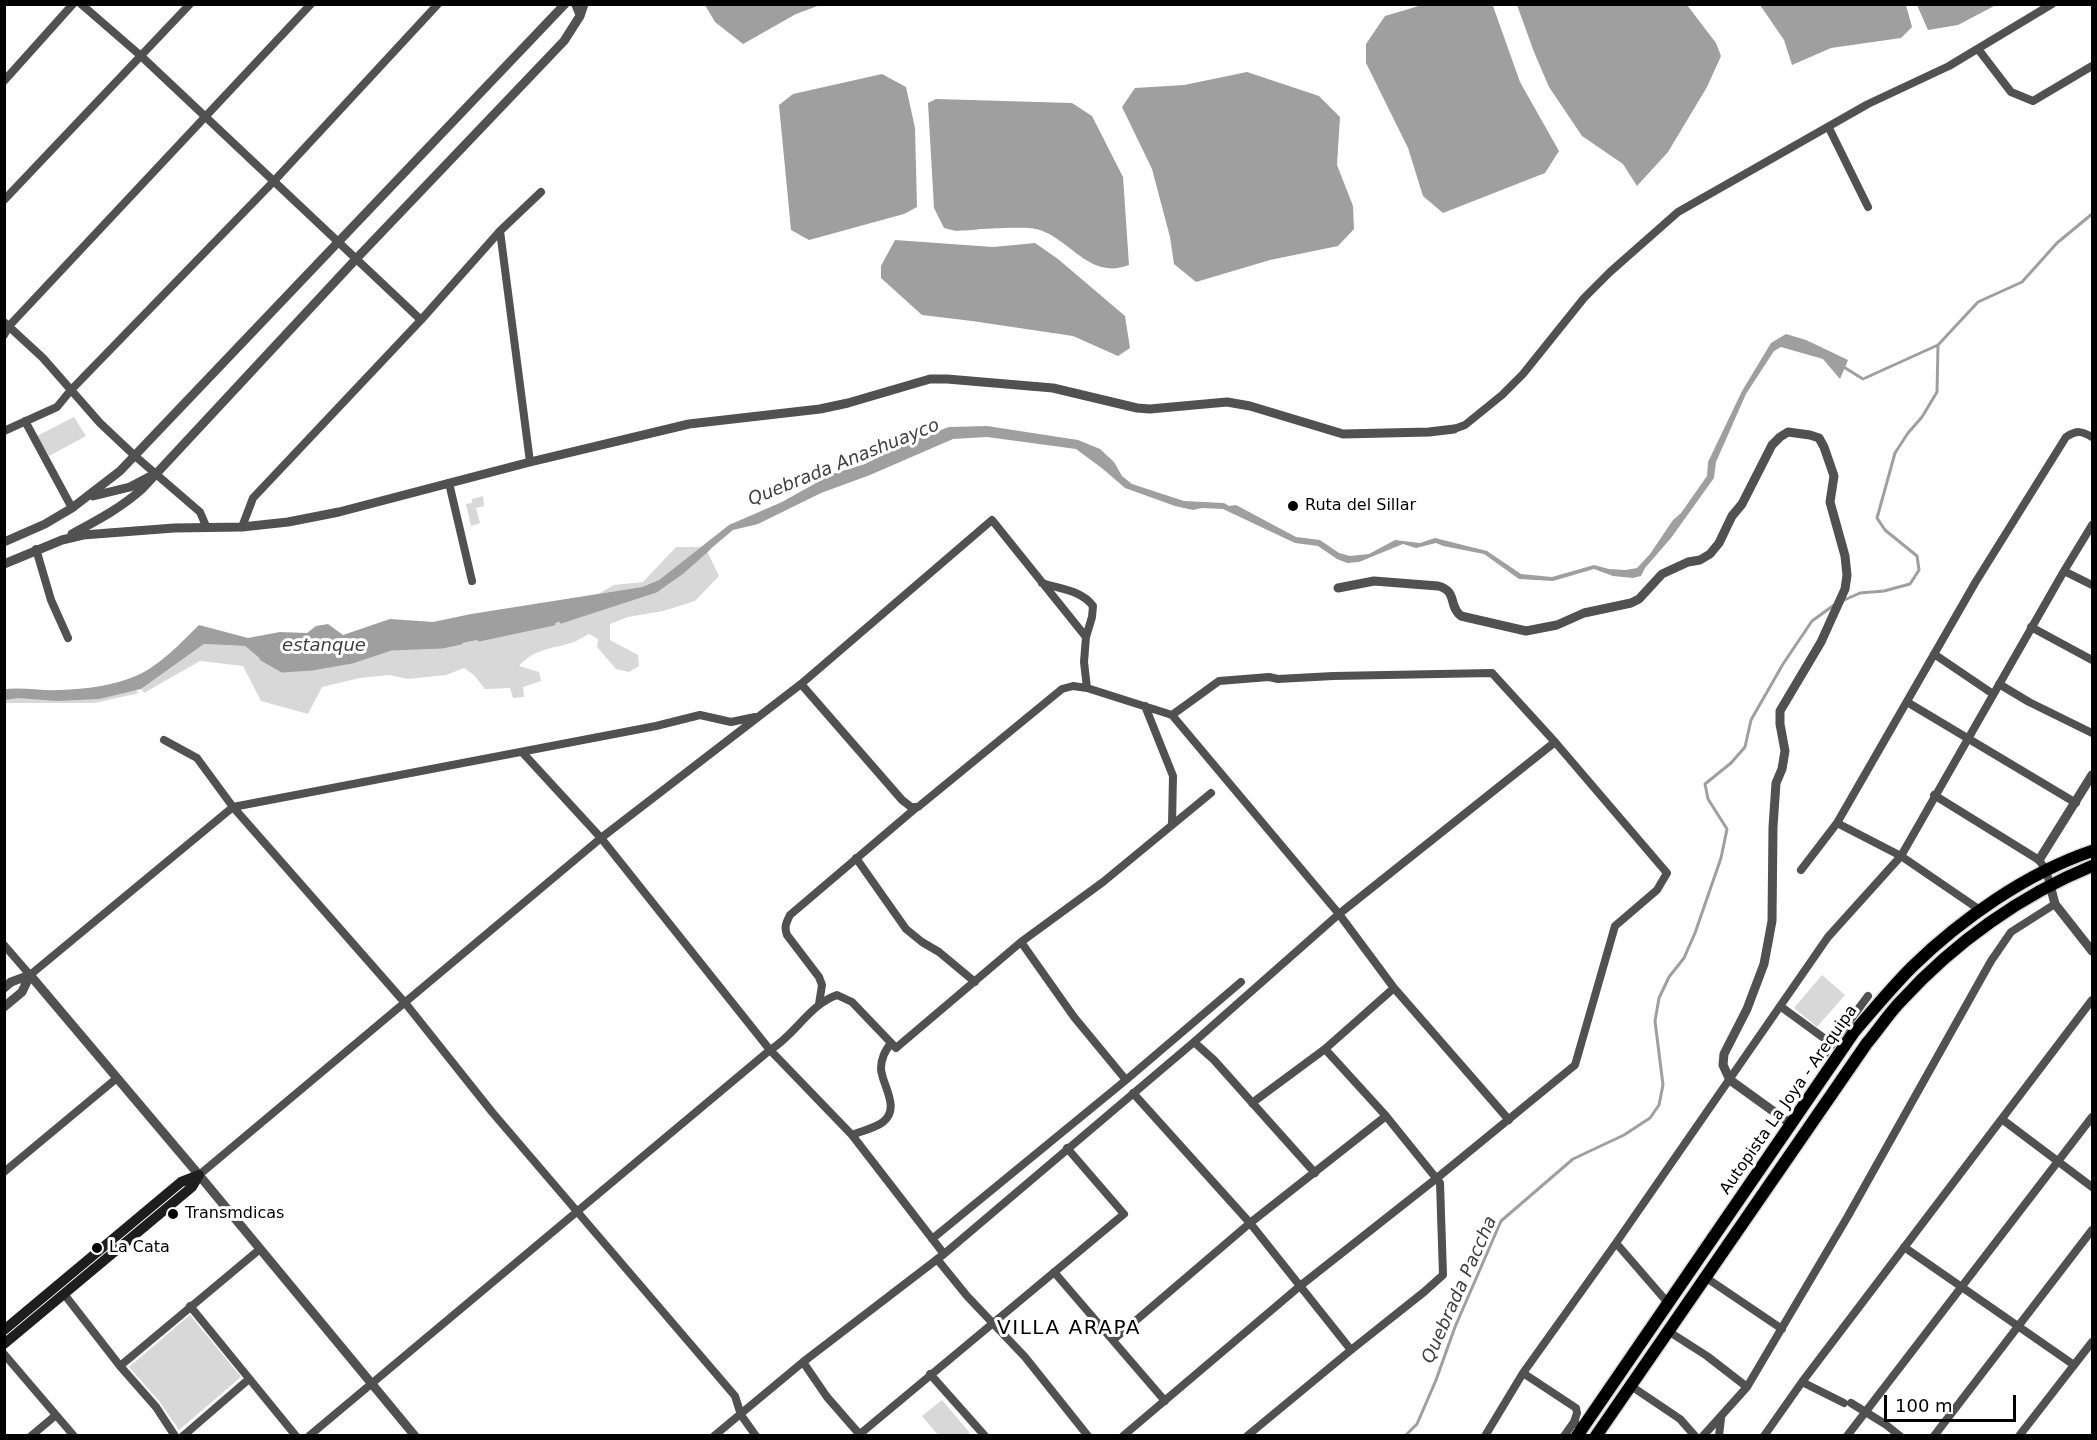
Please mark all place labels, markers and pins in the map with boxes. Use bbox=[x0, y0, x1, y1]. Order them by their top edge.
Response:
place label: Ruta del Sillar bbox=[1305, 496, 1416, 516]
marker: Ruta del Sillar bbox=[1286, 499, 1300, 513]
place label: Transmdicas bbox=[185, 1204, 284, 1224]
marker: Transmdicas bbox=[166, 1207, 180, 1221]
place label: La Cata bbox=[109, 1238, 170, 1258]
marker: La Cata bbox=[90, 1241, 104, 1255]

